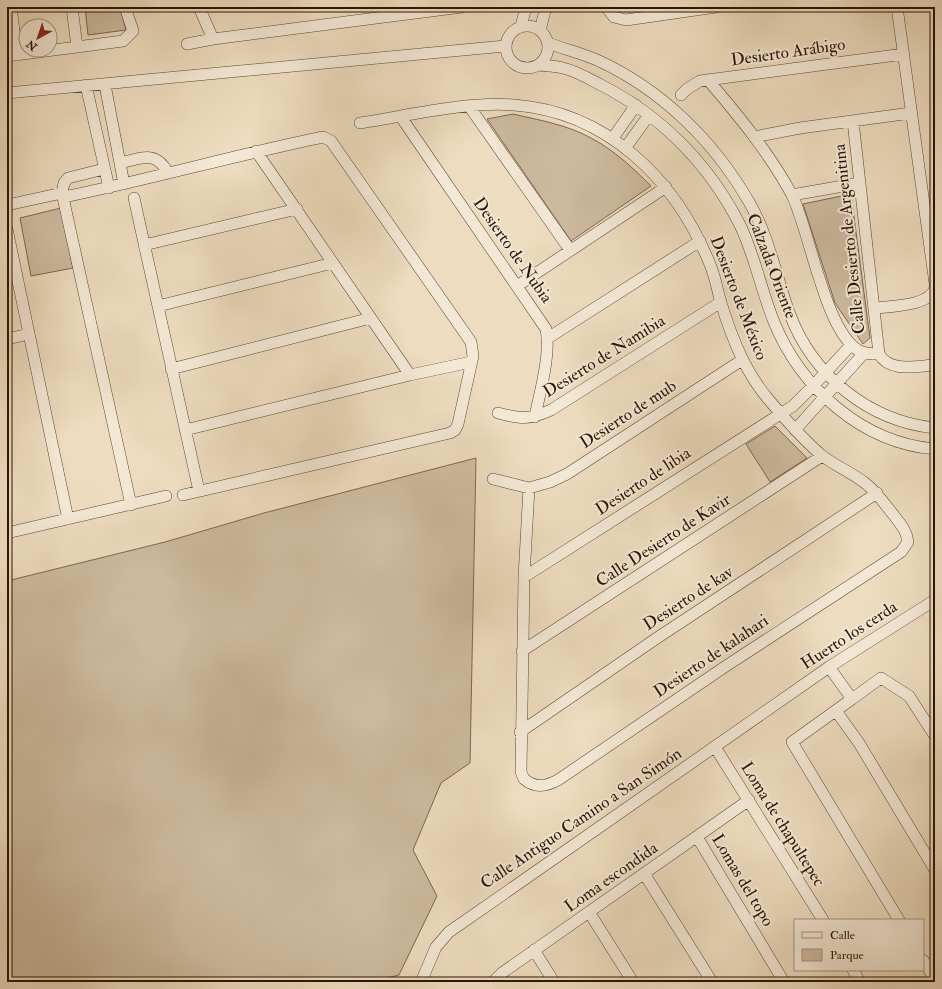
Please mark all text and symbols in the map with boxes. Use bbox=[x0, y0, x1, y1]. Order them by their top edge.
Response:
north arrow bbox=[18, 18, 58, 58]
street label: Desierto Arábigo bbox=[729, 34, 847, 70]
text: N bbox=[23, 36, 41, 54]
street label: Calle Desierto de Argenitina bbox=[828, 142, 869, 335]
street label: Desierto de Nubia bbox=[469, 193, 558, 308]
street label: Calzada Oriente bbox=[742, 210, 802, 322]
street label: Desierto de México bbox=[706, 233, 772, 363]
street label: Desierto de Namibia bbox=[539, 309, 670, 402]
street label: Desierto de mub bbox=[576, 375, 680, 453]
street label: Desierto de libia bbox=[591, 442, 695, 520]
street label: Calle Desierto de Kavir bbox=[592, 488, 735, 591]
street label: Desierto de kav bbox=[639, 561, 737, 635]
street label: Huerto los cerda bbox=[797, 596, 902, 674]
street label: Desierto de kalahari bbox=[650, 610, 773, 702]
street label: Calle Antiguo Camino a San Simón bbox=[476, 743, 686, 893]
street label: Loma de chapultepec bbox=[735, 758, 830, 891]
street label: Lomas del topo bbox=[706, 830, 779, 930]
street label: Loma escondida bbox=[560, 837, 663, 917]
legend bbox=[794, 919, 924, 971]
text: Calle bbox=[830, 928, 855, 943]
text: Parque bbox=[830, 948, 864, 963]

